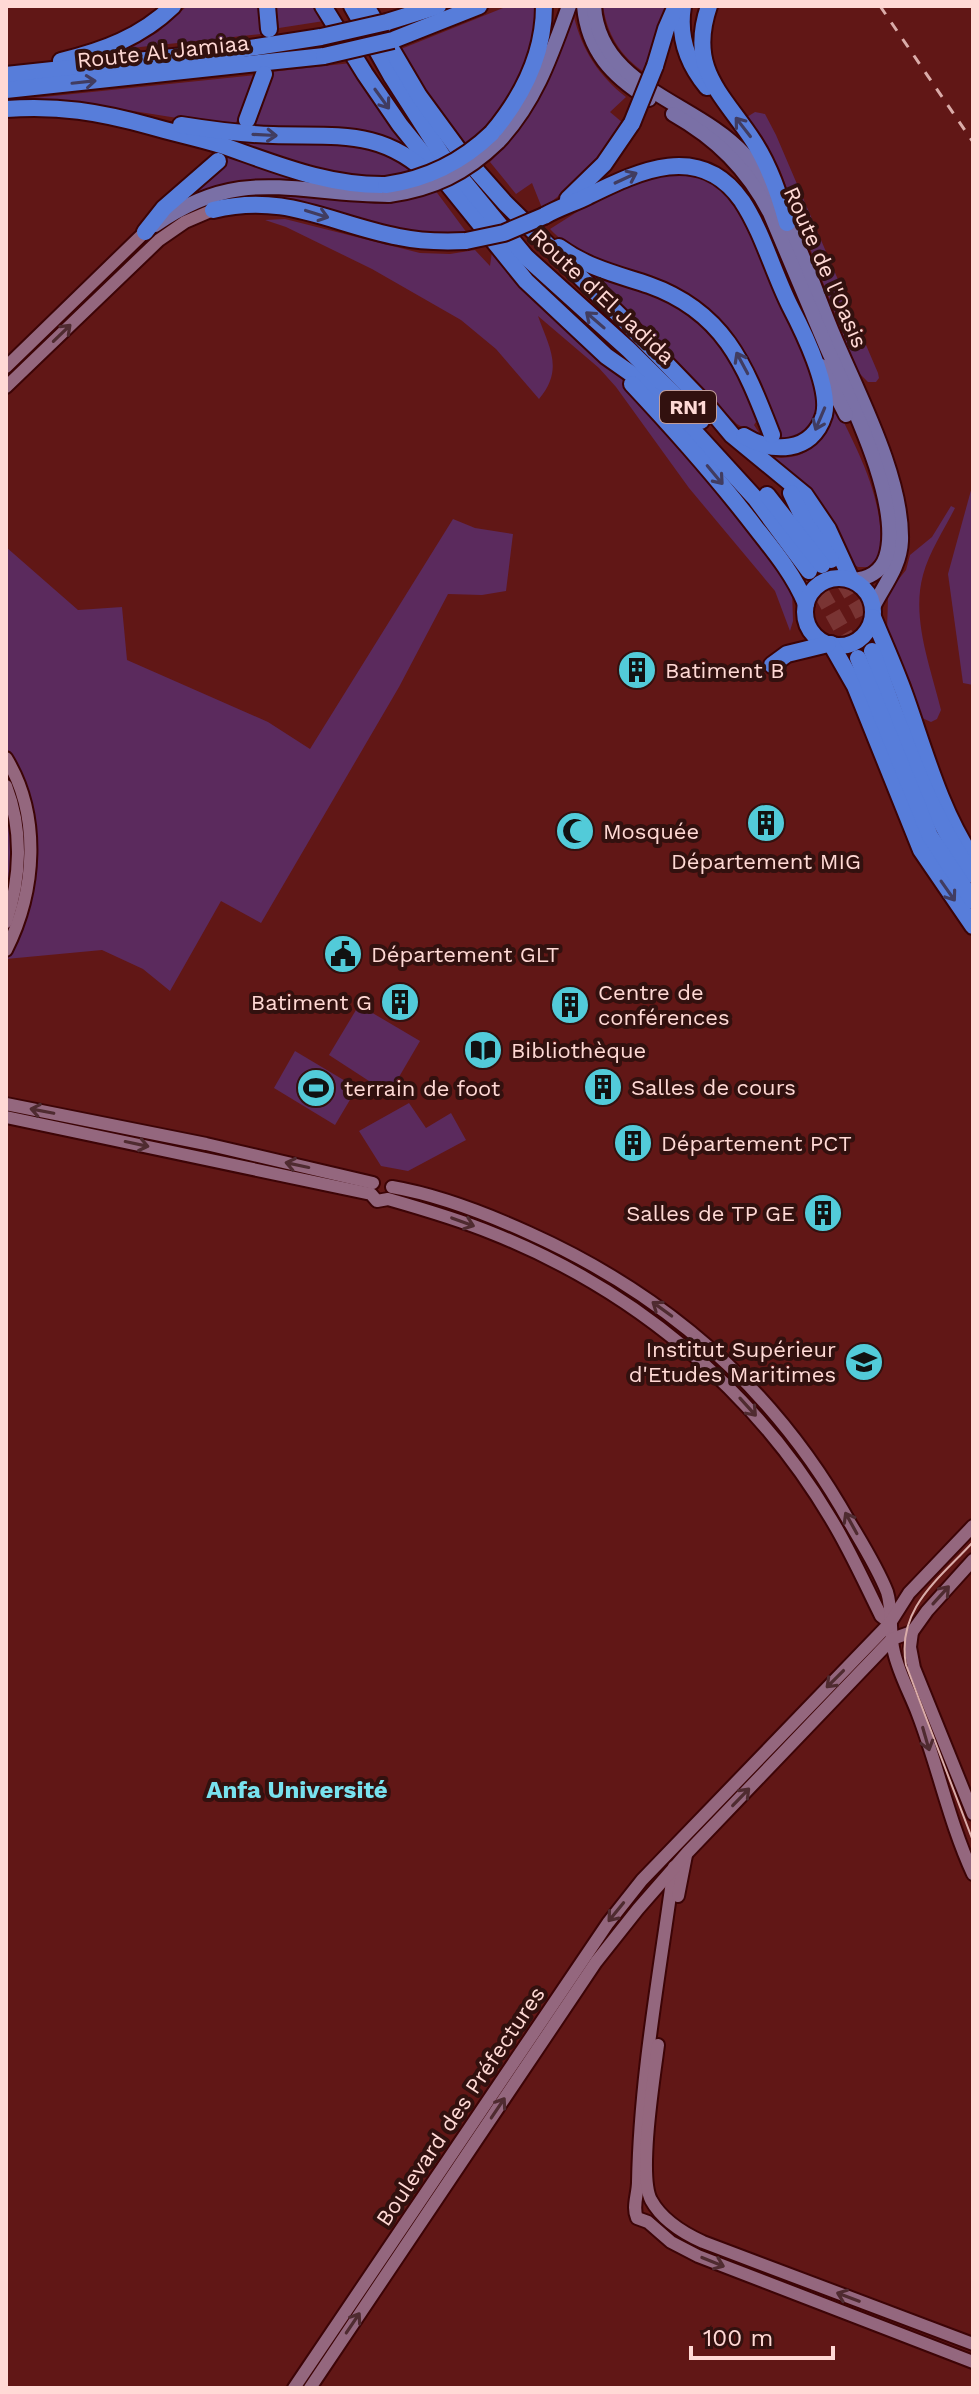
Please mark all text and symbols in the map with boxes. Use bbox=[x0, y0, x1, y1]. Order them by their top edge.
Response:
street label: Route Al Jamiaa bbox=[76, 30, 251, 73]
one-way arrow bbox=[70, 74, 96, 89]
one-way arrow bbox=[374, 87, 390, 109]
one-way arrow bbox=[735, 117, 752, 139]
one-way arrow bbox=[251, 127, 278, 142]
one-way arrow bbox=[613, 170, 637, 185]
street label: Route de l'Oasis bbox=[779, 183, 872, 352]
one-way arrow bbox=[304, 208, 329, 222]
street label: Route d'El Jadida bbox=[526, 224, 679, 369]
one-way arrow bbox=[585, 311, 606, 329]
one-way arrow bbox=[52, 324, 71, 343]
one-way arrow bbox=[734, 352, 749, 376]
road number: RN1 bbox=[660, 391, 716, 423]
one-way arrow bbox=[812, 406, 826, 430]
one-way arrow bbox=[706, 465, 724, 485]
building icon: Batiment B bbox=[616, 649, 658, 691]
place label: Batiment B bbox=[665, 658, 785, 683]
building icon: Département MIG bbox=[745, 802, 787, 844]
mosque icon: Mosquée bbox=[554, 810, 596, 852]
place label: Mosquée bbox=[603, 819, 699, 844]
place label: Département MIG bbox=[671, 849, 861, 874]
one-way arrow bbox=[940, 879, 956, 901]
public building icon: Département GLT bbox=[322, 933, 364, 975]
place label: Département GLT bbox=[371, 942, 559, 967]
place label: Centre de conférences bbox=[598, 980, 730, 1030]
building icon: Batiment G bbox=[379, 981, 421, 1023]
building icon: Centre de conférences bbox=[549, 984, 591, 1026]
place label: Batiment G bbox=[251, 990, 372, 1015]
library icon: Bibliothèque bbox=[462, 1029, 504, 1071]
place label: Bibliothèque bbox=[511, 1038, 646, 1063]
building icon: Salles de cours bbox=[582, 1066, 624, 1108]
sports icon: terrain de foot bbox=[295, 1067, 337, 1109]
place label: Salles de cours bbox=[631, 1075, 796, 1100]
place label: terrain de foot bbox=[344, 1076, 500, 1101]
one-way arrow bbox=[30, 1103, 56, 1118]
building icon: Département PCT bbox=[612, 1122, 654, 1164]
place label: Département PCT bbox=[661, 1131, 852, 1156]
one-way arrow bbox=[124, 1137, 150, 1152]
one-way arrow bbox=[284, 1157, 310, 1172]
building icon: Salles de TP GE bbox=[802, 1192, 844, 1234]
place label: Salles de TP GE bbox=[626, 1201, 795, 1226]
one-way arrow bbox=[450, 1215, 475, 1230]
one-way arrow bbox=[652, 1301, 673, 1318]
place label: Institut Supérieur d'Etudes Maritimes bbox=[629, 1337, 836, 1387]
school or university icon: Institut Supérieur d'Etudes Maritimes bbox=[843, 1341, 885, 1383]
one-way arrow bbox=[738, 1397, 756, 1417]
one-way arrow bbox=[843, 1512, 859, 1535]
one-way arrow bbox=[932, 1586, 950, 1606]
one-way arrow bbox=[826, 1669, 845, 1688]
one-way arrow bbox=[920, 1726, 934, 1751]
district label: Anfa Université bbox=[206, 1776, 388, 1804]
one-way arrow bbox=[731, 1787, 749, 1807]
one-way arrow bbox=[608, 1901, 625, 1922]
street label: Boulevard des Préfectures bbox=[371, 1982, 550, 2231]
one-way arrow bbox=[490, 2097, 506, 2119]
one-way arrow bbox=[700, 2256, 725, 2271]
one-way arrow bbox=[836, 2289, 861, 2303]
scale bar bbox=[691, 2310, 833, 2360]
one-way arrow bbox=[345, 2313, 361, 2335]
text: 100 m bbox=[703, 2324, 773, 2352]

